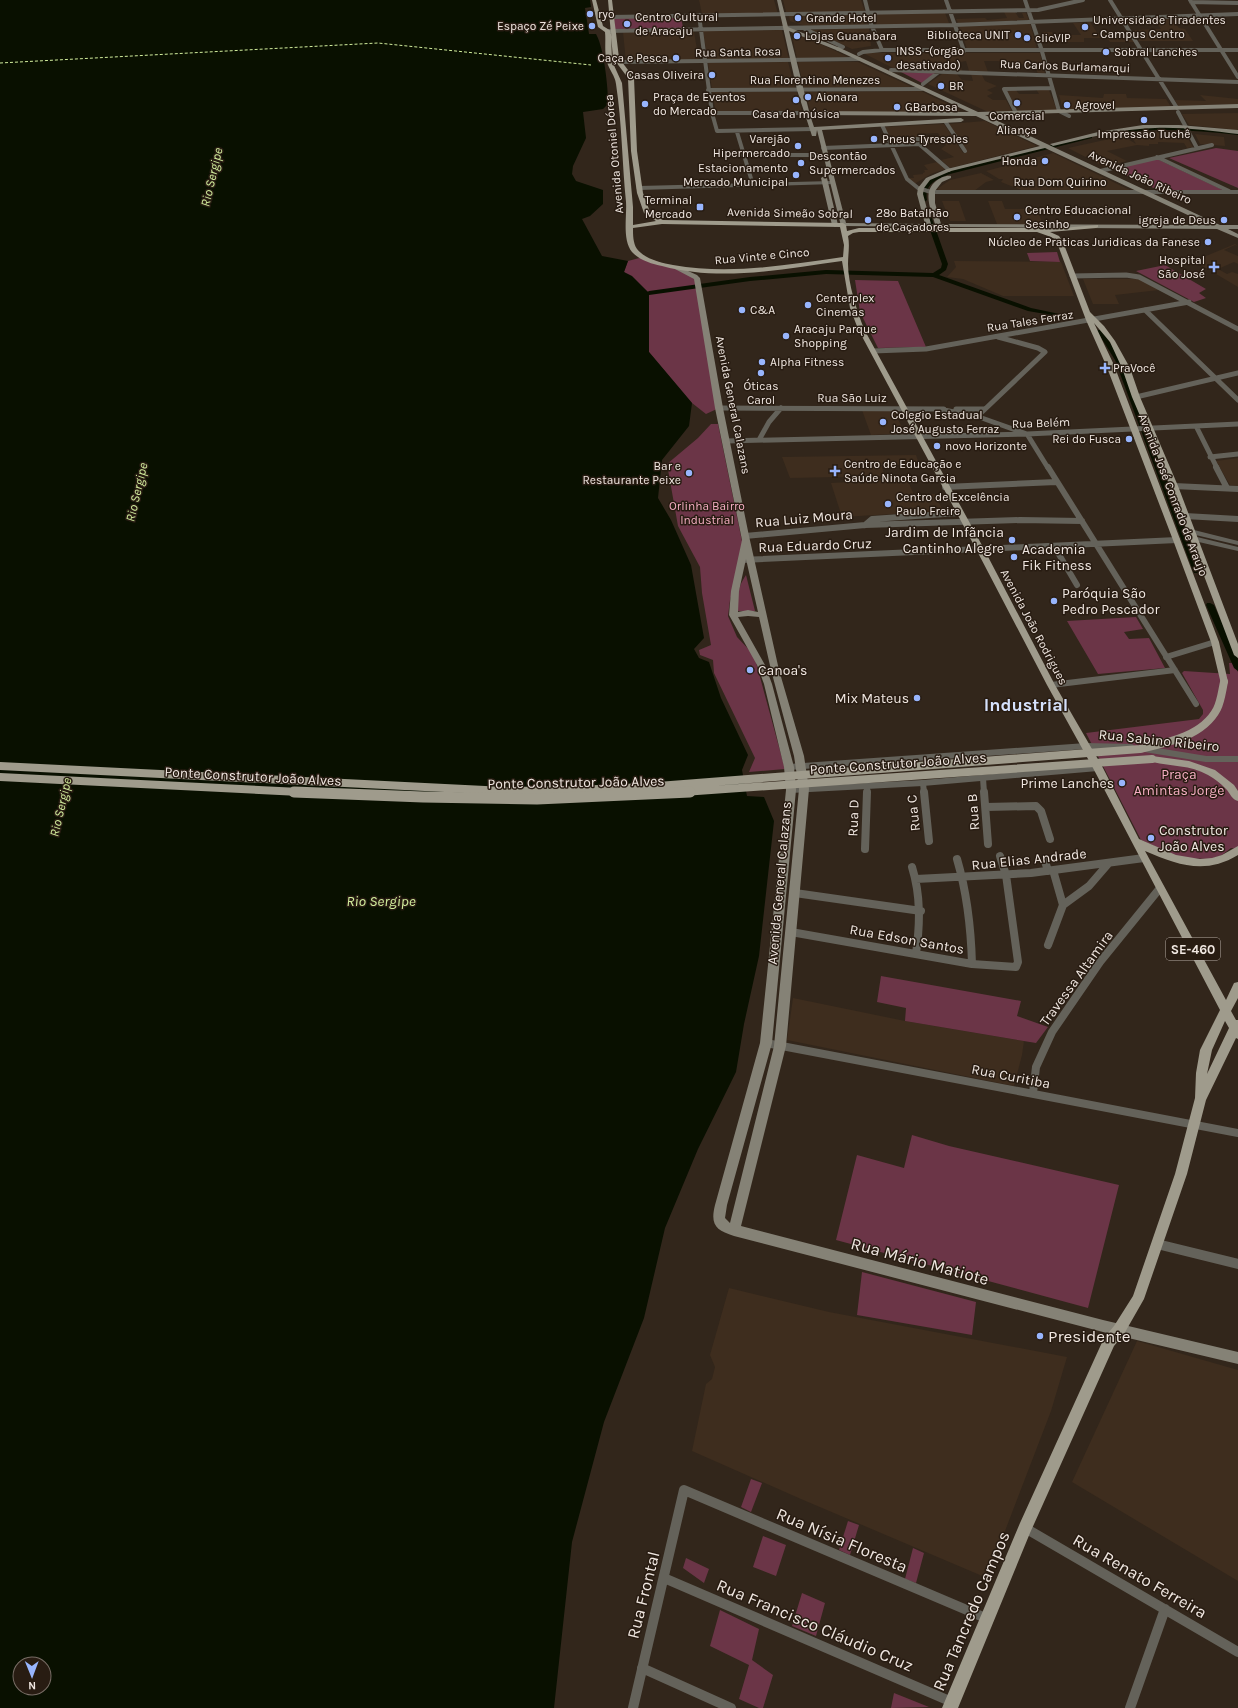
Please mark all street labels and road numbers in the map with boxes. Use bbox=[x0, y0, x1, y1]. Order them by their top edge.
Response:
street label: Rua Santa Rosa bbox=[695, 44, 781, 60]
street label: Rua Carlos Burlamarqui bbox=[1000, 57, 1130, 75]
street label: Rua Florentino Menezes bbox=[750, 73, 880, 87]
street label: Avenida Otoniel Dórea bbox=[602, 94, 626, 214]
street label: Avenida João Ribeiro bbox=[1086, 147, 1194, 207]
street label: Rua Dom Quirino bbox=[1013, 175, 1107, 189]
street label: Avenida Simeão Sobral bbox=[727, 205, 853, 221]
street label: Rua Vinte e Cinco bbox=[714, 245, 810, 267]
street label: Rua Tales Ferraz bbox=[986, 307, 1075, 335]
street label: Avenida General Calazans bbox=[713, 335, 753, 475]
street label: Rua São Luiz bbox=[817, 391, 887, 405]
street label: Avenida José Conrado de Araujo bbox=[1135, 412, 1211, 578]
street label: Rua Belém bbox=[1012, 415, 1070, 431]
street label: Rua Luiz Moura bbox=[754, 506, 854, 531]
street label: Rua Eduardo Cruz bbox=[758, 535, 872, 556]
street label: Avenida João Rodrigues bbox=[998, 567, 1070, 687]
street label: Rua Sabino Ribeiro bbox=[1098, 726, 1220, 755]
street label: Ponte Construtor João Alves bbox=[809, 749, 987, 778]
street label: Ponte Construtor João Alves bbox=[164, 763, 342, 790]
street label: Ponte Construtor João Alves bbox=[487, 772, 665, 793]
street label: Rua B bbox=[964, 793, 983, 831]
street label: Rua C bbox=[903, 794, 924, 832]
street label: Rua D bbox=[844, 799, 863, 837]
street label: Avenida General Calazans bbox=[764, 801, 795, 965]
street label: Rua Elias Andrade bbox=[971, 845, 1087, 874]
street label: Rua Edson Santos bbox=[848, 921, 965, 958]
street label: Travessa Altamira bbox=[1036, 927, 1117, 1029]
road number: SE-460 bbox=[1166, 938, 1220, 960]
street label: Rua Curitiba bbox=[970, 1061, 1052, 1092]
street label: Rua Mário Matiote bbox=[849, 1233, 991, 1289]
street label: Rua Nísia Floresta bbox=[773, 1503, 911, 1577]
street label: Rua Tancredo Campos bbox=[928, 1528, 1014, 1694]
street label: Rua Renato Ferreira bbox=[1069, 1530, 1211, 1622]
street label: Rua Frontal bbox=[623, 1549, 663, 1641]
street label: Rua Francisco Cláudio Cruz bbox=[714, 1574, 916, 1676]

